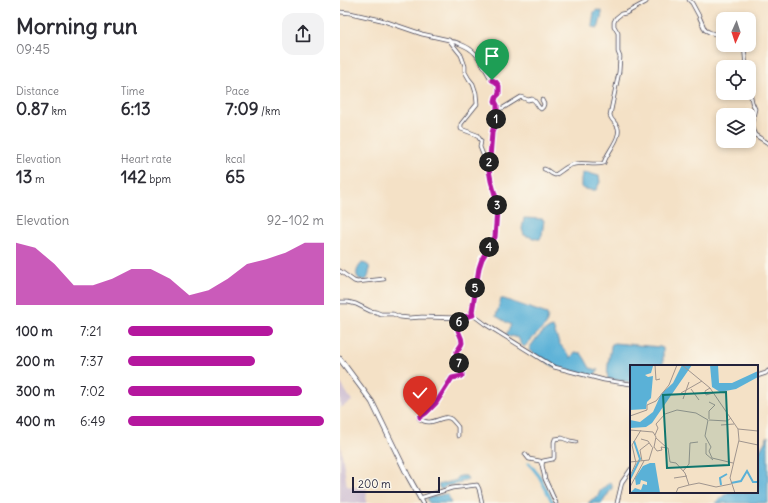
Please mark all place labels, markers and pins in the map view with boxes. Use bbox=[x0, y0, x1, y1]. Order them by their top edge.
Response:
pin bbox=[475, 39, 509, 80]
pin: 1 bbox=[486, 109, 506, 129]
pin: 2 bbox=[479, 152, 499, 172]
pin: 3 bbox=[487, 195, 507, 215]
pin: 4 bbox=[479, 237, 499, 257]
pin: 5 bbox=[465, 278, 485, 298]
pin: 6 bbox=[449, 312, 469, 332]
pin: 7 bbox=[449, 353, 469, 373]
pin bbox=[403, 376, 437, 417]

